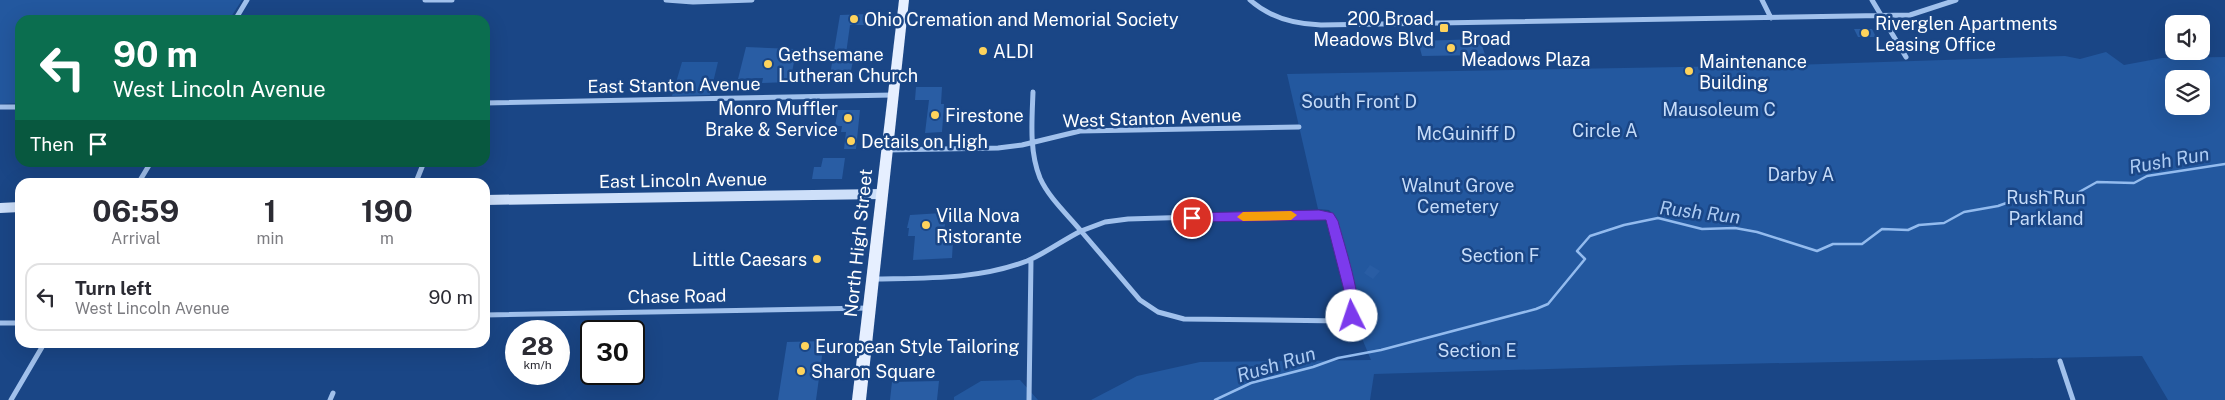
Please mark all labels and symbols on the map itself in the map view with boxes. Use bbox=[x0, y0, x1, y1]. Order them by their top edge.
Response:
place label: 200 Broad Meadows Blvd bbox=[1313, 8, 1434, 50]
place label: Ohio Cremation and Memorial Society bbox=[864, 9, 1179, 30]
marker: Ohio Cremation and Memorial Society bbox=[848, 13, 860, 25]
place label: Riverglen Apartments Leasing Office bbox=[1875, 13, 2057, 55]
marker: 200 Broad Meadows Blvd bbox=[1438, 22, 1450, 34]
marker: Riverglen Apartments Leasing Office bbox=[1859, 27, 1871, 39]
place label: Broad Meadows Plaza bbox=[1461, 28, 1590, 70]
place label: ALDI bbox=[993, 41, 1034, 62]
marker: Broad Meadows Plaza bbox=[1445, 42, 1457, 54]
place label: Gethsemane Lutheran Church bbox=[778, 44, 918, 86]
marker: ALDI bbox=[977, 45, 989, 57]
place label: Maintenance Building bbox=[1699, 51, 1807, 93]
marker: Gethsemane Lutheran Church bbox=[762, 58, 774, 70]
marker: Maintenance Building bbox=[1683, 65, 1695, 77]
street label: East Stanton Avenue bbox=[587, 73, 761, 97]
park label: South Front D bbox=[1301, 91, 1417, 112]
place label: Monro Muffler Brake & Service bbox=[705, 98, 838, 140]
park label: Mausoleum C bbox=[1662, 99, 1776, 120]
street label: West Stanton Avenue bbox=[1062, 104, 1242, 132]
place label: Firestone bbox=[945, 105, 1024, 126]
marker: Firestone bbox=[929, 109, 941, 121]
marker: Monro Muffler Brake & Service bbox=[842, 112, 854, 124]
park label: Circle A bbox=[1572, 120, 1638, 141]
park label: McGuiniff D bbox=[1416, 123, 1516, 144]
place label: Details on High bbox=[861, 131, 988, 152]
marker: Details on High bbox=[845, 135, 857, 147]
water label: Rush Run bbox=[2127, 142, 2211, 178]
park label: Darby A bbox=[1768, 164, 1835, 185]
street label: East Lincoln Avenue bbox=[599, 168, 767, 192]
street label: North High Street bbox=[840, 168, 876, 318]
park label: Walnut Grove Cemetery bbox=[1401, 175, 1515, 217]
park label: Rush Run Parkland bbox=[2006, 187, 2086, 229]
water label: Rush Run bbox=[1658, 196, 1742, 228]
pin bbox=[1171, 197, 1213, 239]
place label: Villa Nova Ristorante bbox=[936, 205, 1022, 247]
marker: Villa Nova Ristorante bbox=[920, 219, 932, 231]
park label: Section F bbox=[1461, 245, 1539, 266]
place label: Little Caesars bbox=[692, 249, 807, 270]
marker: Little Caesars bbox=[811, 253, 823, 265]
street label: Chase Road bbox=[627, 285, 727, 307]
position arrow bbox=[1325, 289, 1377, 341]
speed limit sign: 30 bbox=[580, 320, 645, 385]
place label: European Style Tailoring bbox=[815, 336, 1020, 357]
marker: European Style Tailoring bbox=[799, 340, 811, 352]
park label: Section E bbox=[1437, 340, 1517, 361]
water label: Rush Run bbox=[1234, 342, 1318, 386]
place label: Sharon Square bbox=[811, 361, 935, 382]
marker: Sharon Square bbox=[795, 365, 807, 377]

